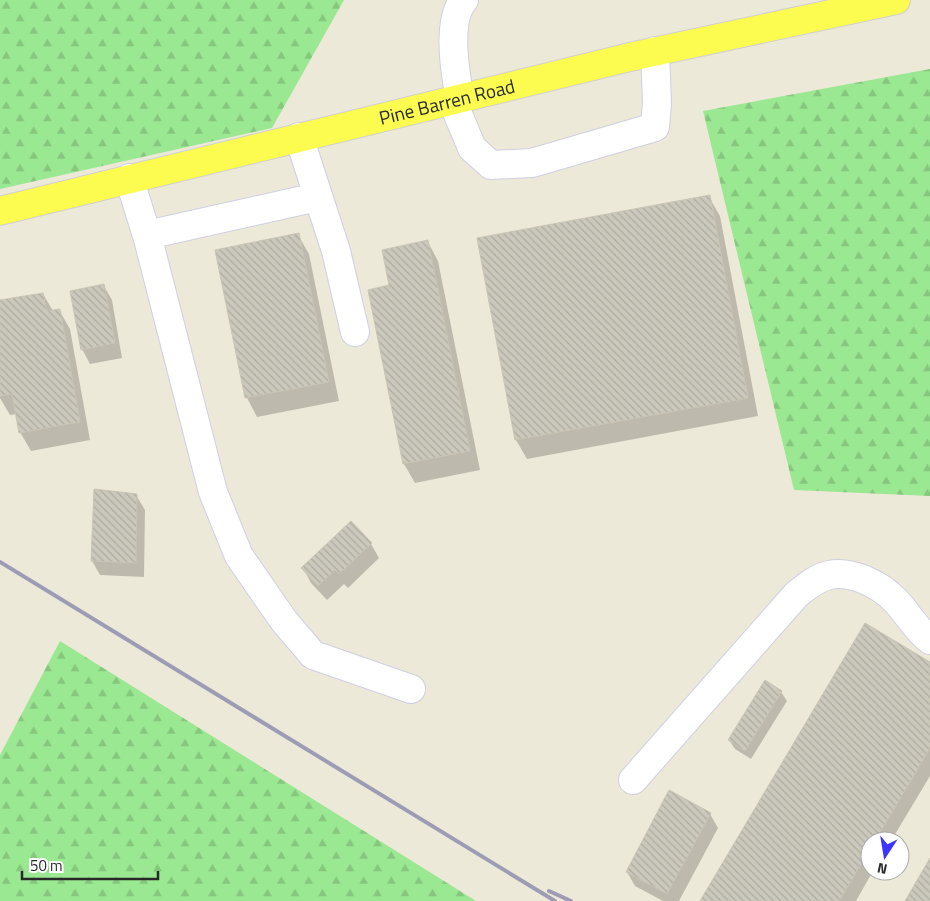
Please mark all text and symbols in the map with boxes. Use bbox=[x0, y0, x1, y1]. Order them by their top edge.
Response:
street label: Pine Barren Road bbox=[376, 71, 518, 132]
north arrow bbox=[860, 831, 910, 881]
scale bar bbox=[22, 848, 159, 880]
text: 50 m bbox=[30, 854, 63, 877]
text: N bbox=[875, 858, 889, 880]

